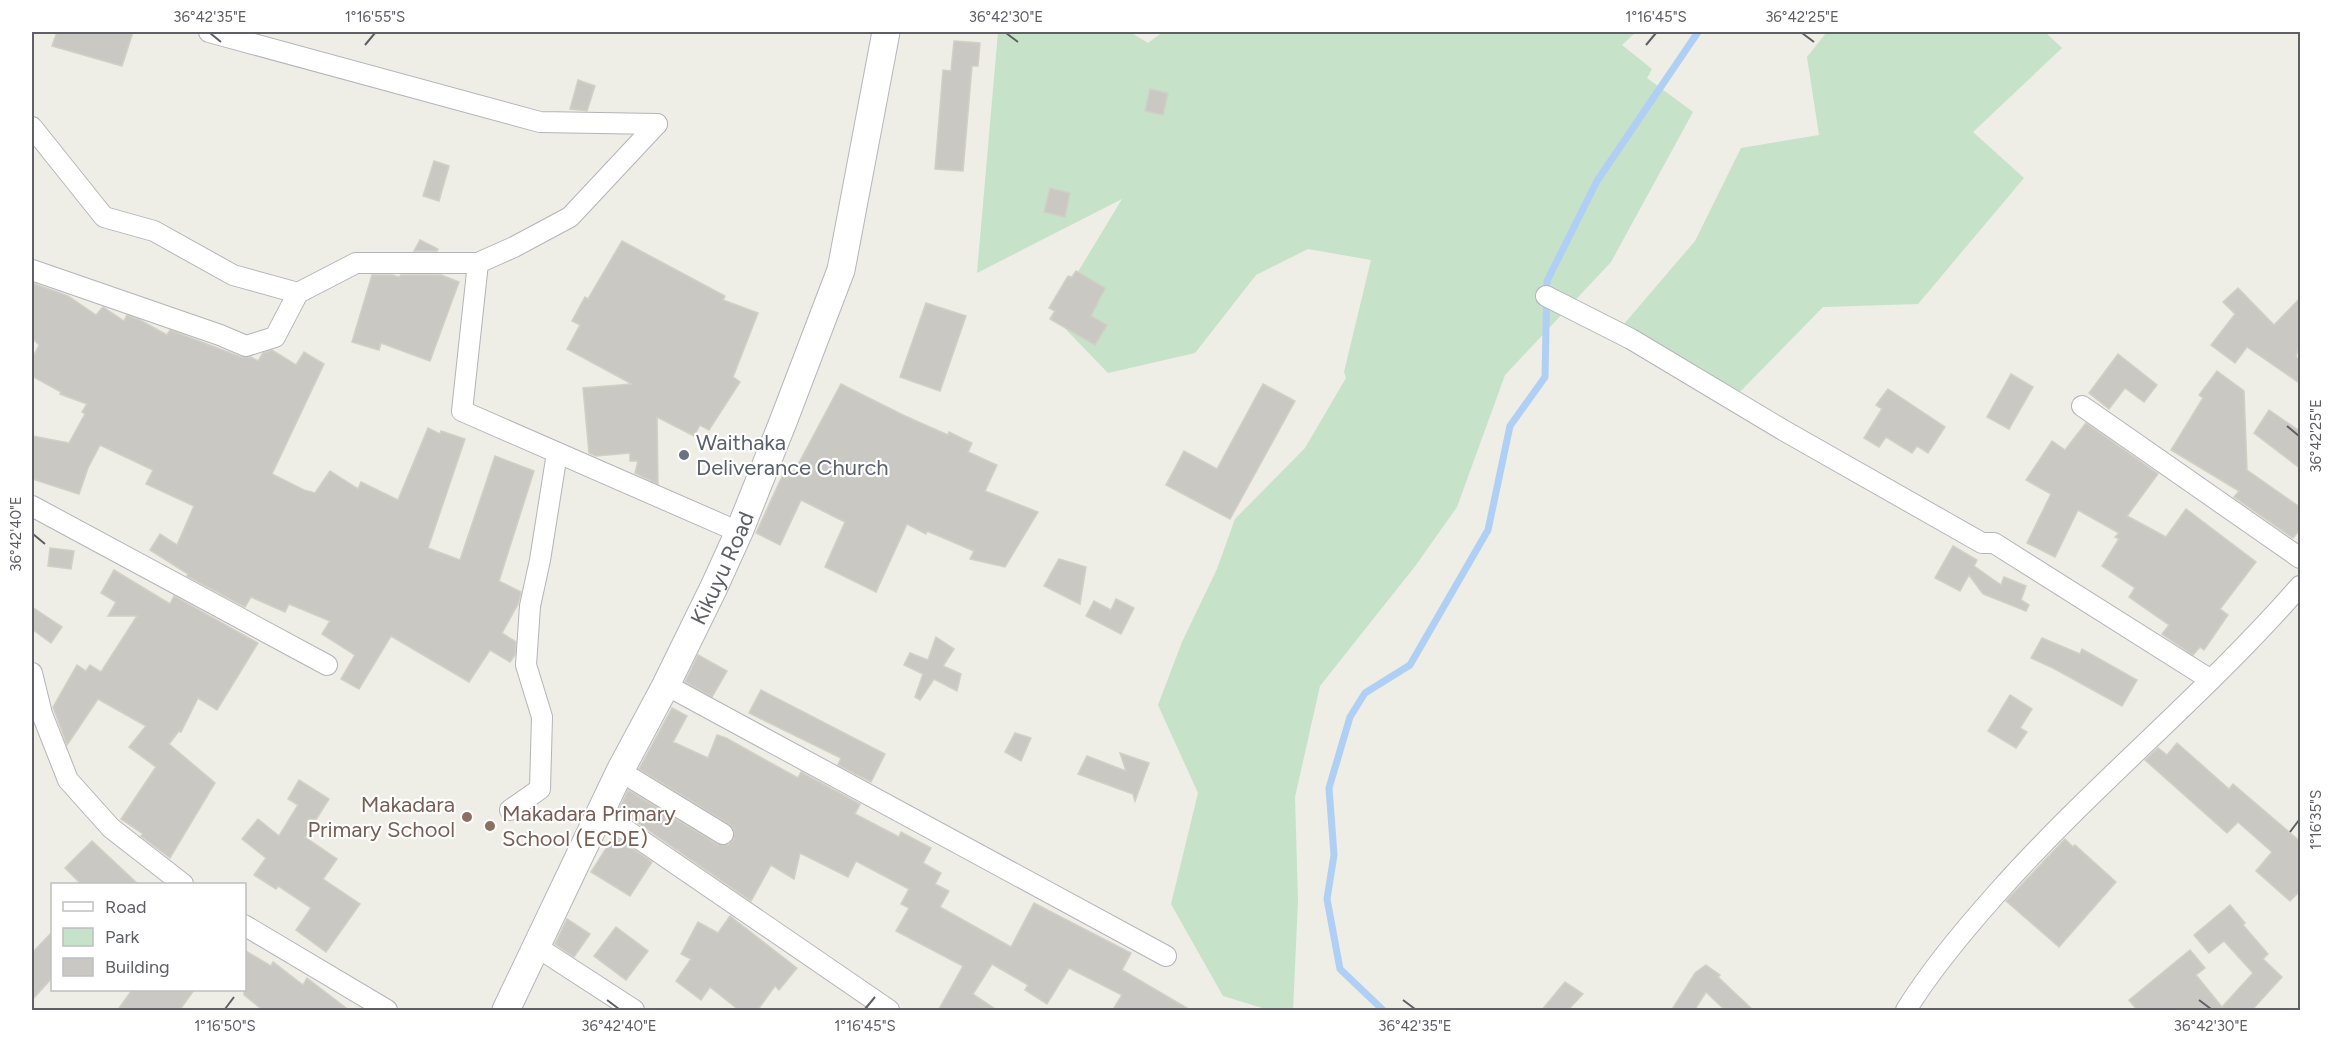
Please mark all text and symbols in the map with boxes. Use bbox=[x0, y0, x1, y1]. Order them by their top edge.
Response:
text: 36°42'35"E bbox=[173, 8, 247, 26]
text: 1°16'55"S bbox=[345, 8, 405, 26]
text: 36°42'30"E bbox=[969, 8, 1043, 26]
text: 1°16'45"S bbox=[1625, 8, 1687, 26]
text: 36°42'25"E bbox=[1765, 8, 1839, 26]
text: 36°42'25"E bbox=[2307, 399, 2325, 473]
place label: Waithaka Deliverance Church bbox=[696, 429, 889, 481]
marker: Waithaka Deliverance Church bbox=[677, 448, 691, 462]
text: 36°42'40"E bbox=[7, 496, 25, 572]
street label: Kikuyu Road bbox=[685, 508, 760, 629]
text: 1°16'35"S bbox=[2307, 790, 2325, 850]
place label: Makadara Primary School bbox=[307, 791, 455, 843]
place label: Makadara Primary School (ECDE) bbox=[502, 800, 676, 852]
marker: Makadara Primary School bbox=[460, 810, 474, 824]
marker: Makadara Primary School (ECDE) bbox=[483, 819, 497, 833]
legend bbox=[51, 883, 246, 991]
text: Road bbox=[105, 896, 146, 918]
text: Park bbox=[105, 926, 140, 948]
text: Building bbox=[105, 956, 170, 978]
text: 1°16'50"S bbox=[194, 1017, 256, 1035]
text: 36°42'40"E bbox=[581, 1017, 657, 1035]
text: 1°16'45"S bbox=[834, 1017, 896, 1035]
text: 36°42'35"E bbox=[1378, 1017, 1452, 1035]
text: 36°42'30"E bbox=[2174, 1017, 2248, 1035]

